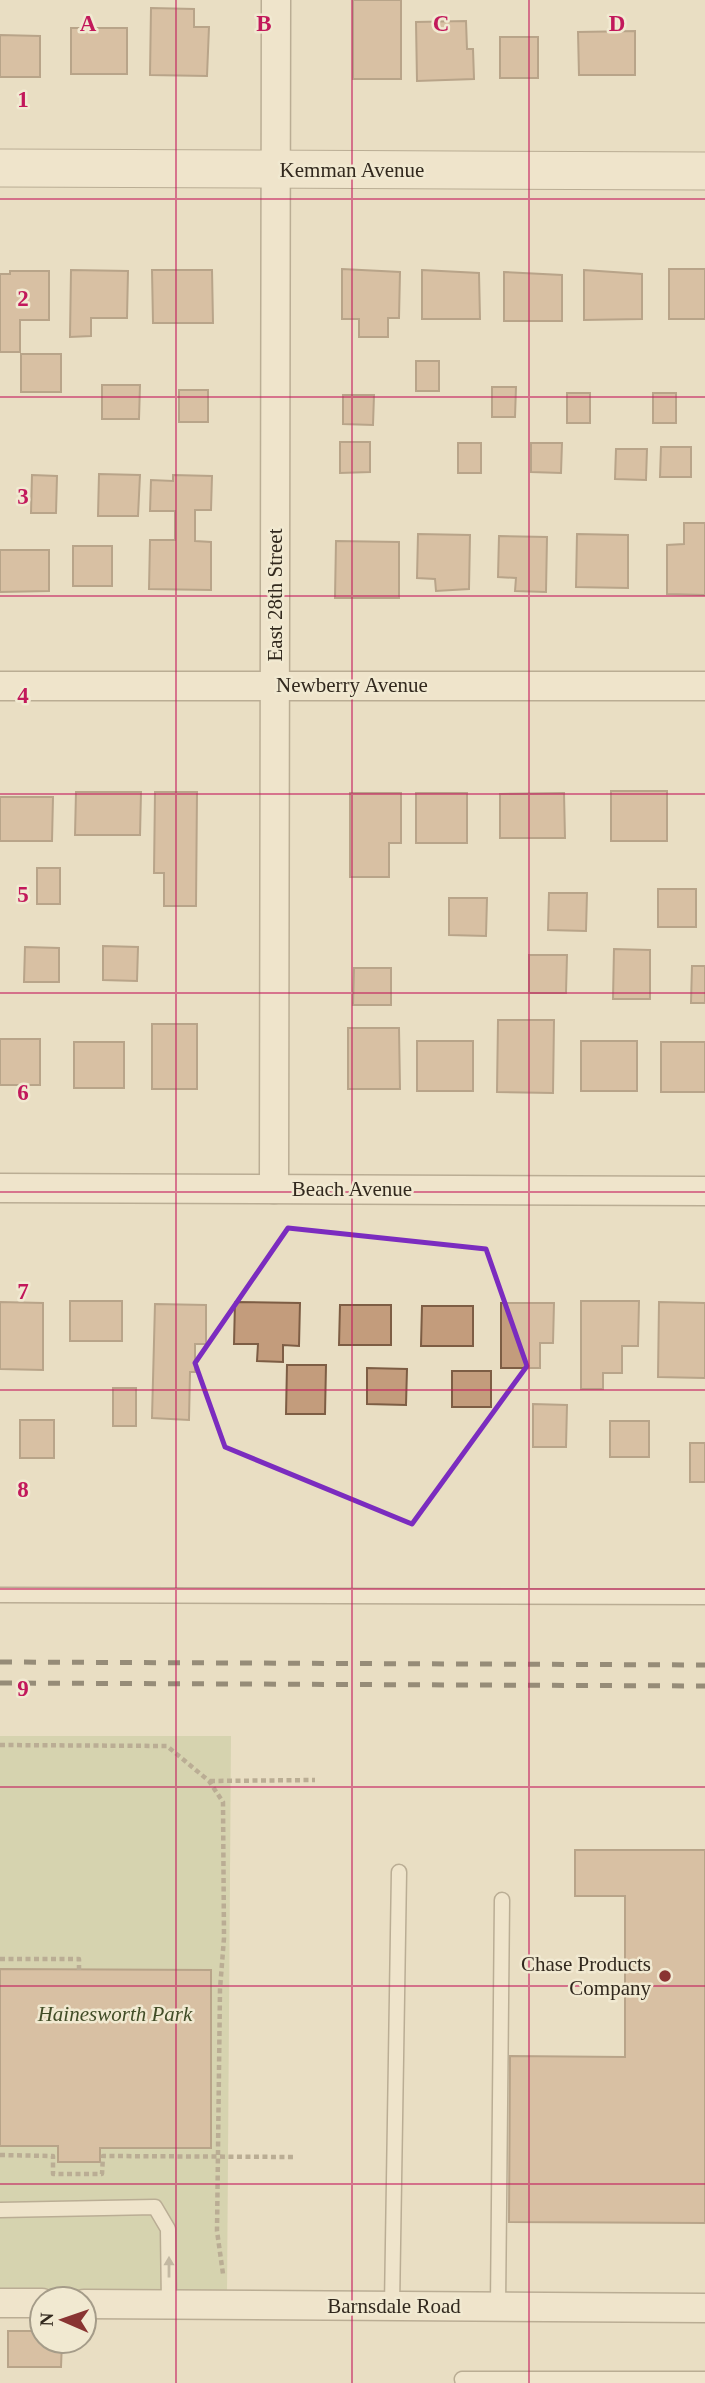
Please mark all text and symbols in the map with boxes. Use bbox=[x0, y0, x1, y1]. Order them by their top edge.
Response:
text: A bbox=[80, 11, 97, 36]
text: B bbox=[256, 11, 272, 36]
text: C bbox=[433, 11, 449, 36]
text: D bbox=[609, 11, 625, 36]
text: 1 bbox=[17, 87, 29, 112]
street label: Kemman Avenue bbox=[280, 158, 424, 182]
text: 2 bbox=[17, 286, 29, 311]
text: 3 bbox=[17, 484, 29, 509]
street label: East 28th Street bbox=[263, 528, 287, 661]
street label: Newberry Avenue bbox=[276, 673, 428, 697]
text: 4 bbox=[17, 683, 29, 708]
text: 5 bbox=[17, 882, 29, 907]
text: 6 bbox=[17, 1080, 29, 1105]
street label: Beach Avenue bbox=[292, 1177, 412, 1201]
text: 7 bbox=[17, 1279, 29, 1304]
text: 8 bbox=[17, 1477, 29, 1502]
text: 9 bbox=[17, 1676, 29, 1701]
place label: Chase Products Company bbox=[521, 1952, 651, 2000]
marker: Chase Products Company bbox=[657, 1968, 673, 1984]
park label: Hainesworth Park bbox=[37, 2002, 193, 2026]
one-way arrow bbox=[163, 2255, 174, 2277]
north arrow bbox=[28, 2285, 98, 2355]
street label: Barnsdale Road bbox=[327, 2294, 461, 2318]
text: N bbox=[36, 2312, 57, 2327]

